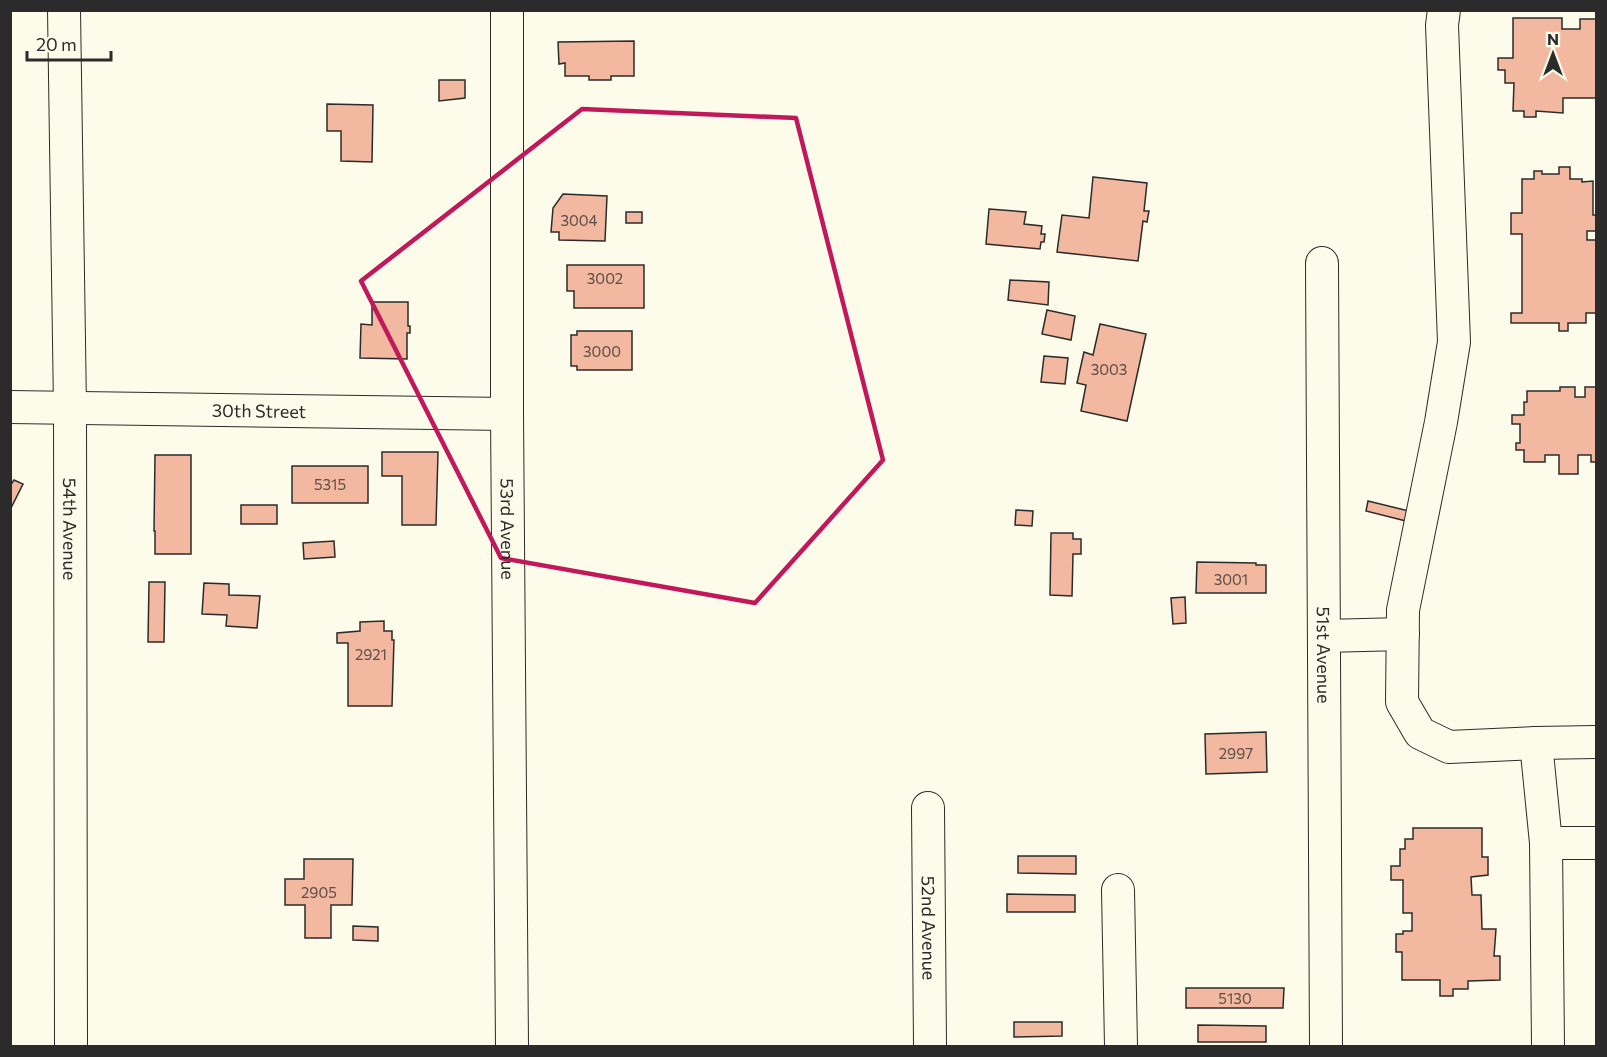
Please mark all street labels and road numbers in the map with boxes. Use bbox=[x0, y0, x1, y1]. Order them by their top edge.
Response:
street label: 30th Street bbox=[212, 399, 306, 422]
street label: 54th Avenue bbox=[59, 478, 81, 580]
street label: 53rd Avenue bbox=[497, 478, 519, 580]
street label: 51st Avenue bbox=[1313, 606, 1335, 704]
street label: 52nd Avenue bbox=[918, 876, 940, 980]

